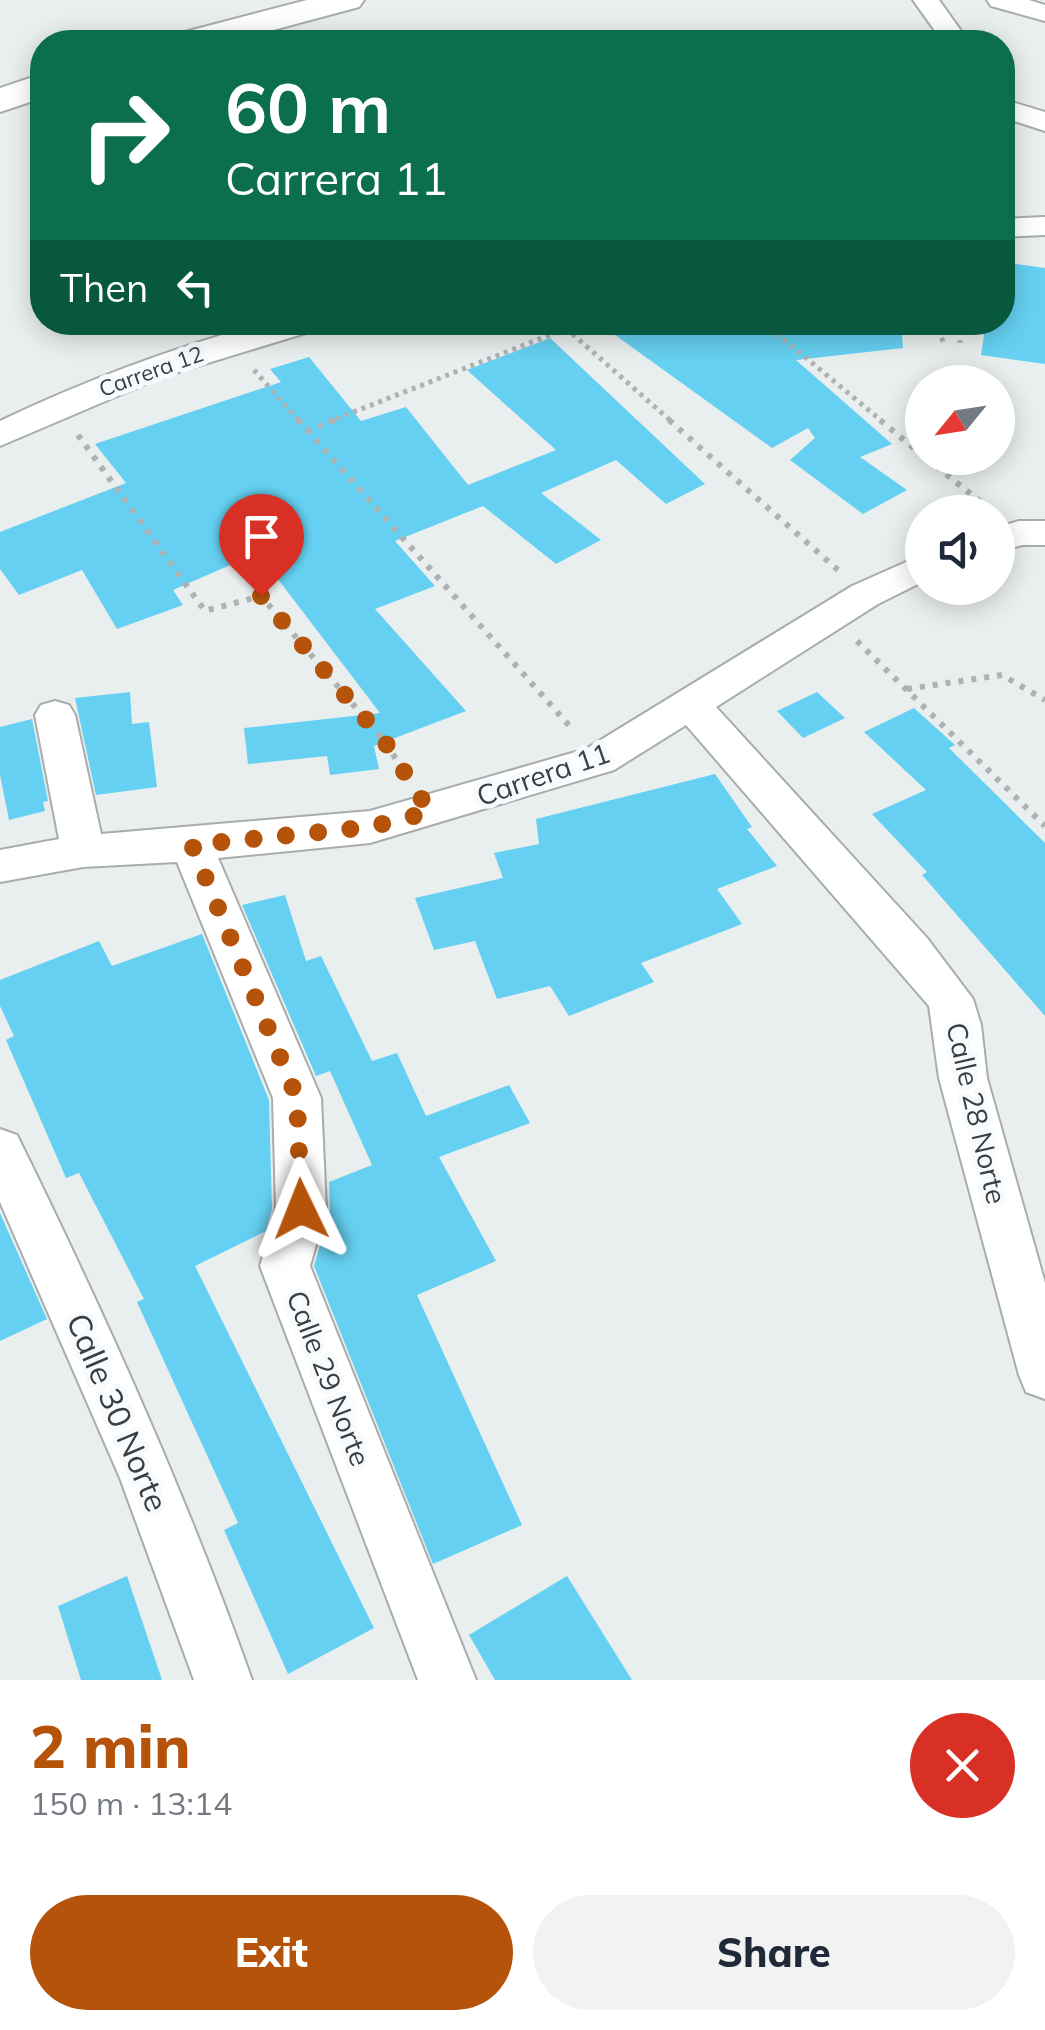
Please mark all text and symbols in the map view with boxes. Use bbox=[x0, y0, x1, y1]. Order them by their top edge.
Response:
text: 60 m bbox=[225, 63, 391, 151]
icon: right bbox=[60, 70, 190, 200]
text: Carrera 11 bbox=[225, 150, 448, 206]
icon: left bbox=[168, 260, 223, 315]
text: Then bbox=[60, 264, 148, 312]
street label: Carrera 12 bbox=[95, 339, 207, 403]
north arrow bbox=[905, 365, 1015, 475]
map controls bbox=[905, 365, 1015, 605]
pin bbox=[219, 494, 304, 597]
button: sound bbox=[905, 495, 1015, 605]
icon: arrive bbox=[234, 509, 289, 564]
street label: Carrera 11 bbox=[472, 735, 614, 813]
street label: Calle 28 Norte bbox=[939, 1019, 1015, 1207]
position arrow bbox=[249, 1157, 353, 1261]
street label: Calle 29 Norte bbox=[280, 1285, 378, 1471]
street label: Calle 30 Norte bbox=[58, 1307, 178, 1517]
text: 2 min bbox=[30, 1708, 191, 1783]
button: close bbox=[910, 1713, 1015, 1818]
text: 150 m · 13:14 bbox=[30, 1783, 232, 1823]
button: Exit bbox=[30, 1895, 513, 2010]
button: Share bbox=[533, 1895, 1015, 2010]

